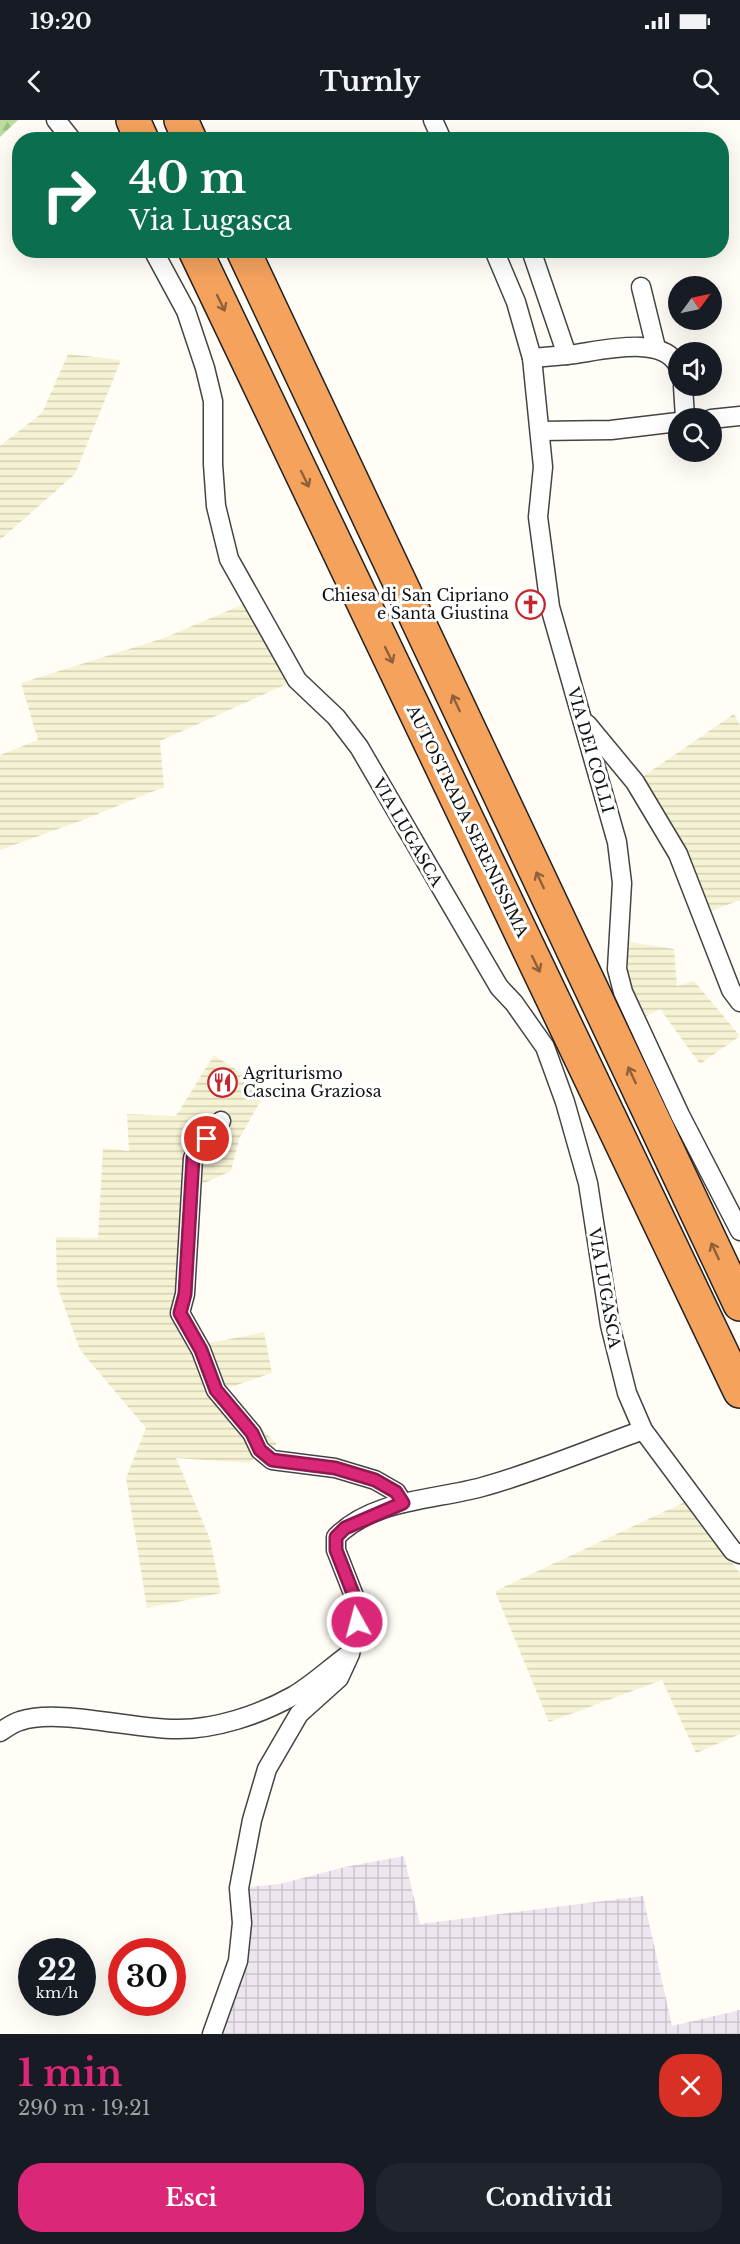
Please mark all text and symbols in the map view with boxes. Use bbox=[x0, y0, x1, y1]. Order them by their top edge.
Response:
text: 19:20 bbox=[30, 8, 92, 35]
icon: back bbox=[18, 65, 51, 98]
text: Turnly bbox=[320, 65, 420, 98]
icon: search bbox=[689, 65, 722, 98]
text: 40 m bbox=[129, 152, 246, 204]
icon: right bbox=[30, 156, 108, 234]
text: Via Lugasca bbox=[129, 204, 292, 237]
north arrow bbox=[668, 276, 722, 330]
map controls bbox=[668, 276, 722, 462]
one-way arrow bbox=[215, 294, 227, 312]
button: sound bbox=[668, 342, 722, 396]
button: search bbox=[668, 408, 722, 462]
one-way arrow bbox=[299, 470, 311, 488]
place label: Chiesa di San Cipriano e Santa Giustina bbox=[322, 585, 509, 623]
church icon: Chiesa di San Cipriano e Santa Giustina bbox=[514, 588, 546, 620]
one-way arrow bbox=[383, 646, 395, 664]
street label: VIA DEI COLLI bbox=[563, 684, 619, 815]
one-way arrow bbox=[450, 695, 462, 713]
street label: AUTOSTRADA SERENISSIMA bbox=[403, 701, 533, 941]
street label: VIA LUGASCA bbox=[368, 773, 447, 890]
one-way arrow bbox=[533, 871, 545, 889]
one-way arrow bbox=[530, 954, 542, 972]
place label: Agriturismo Cascina Graziosa bbox=[242, 1063, 382, 1101]
restaurant icon: Agriturismo Cascina Graziosa bbox=[206, 1066, 238, 1098]
one-way arrow bbox=[625, 1067, 637, 1085]
pin bbox=[181, 1113, 232, 1164]
icon: arrive bbox=[190, 1122, 223, 1155]
street label: VIA LUGASCA bbox=[584, 1225, 626, 1350]
one-way arrow bbox=[709, 1243, 721, 1261]
position arrow bbox=[325, 1590, 389, 1654]
speed limit sign: 30 bbox=[108, 1938, 186, 2016]
text: 22 bbox=[37, 1951, 77, 1988]
text: km/h bbox=[36, 1983, 78, 2002]
text: 1 min bbox=[18, 2051, 122, 2096]
button: close bbox=[659, 2054, 722, 2117]
text: 290 m · 19:21 bbox=[18, 2096, 151, 2120]
button: Esci bbox=[18, 2163, 364, 2232]
button: Condividi bbox=[376, 2163, 722, 2232]

